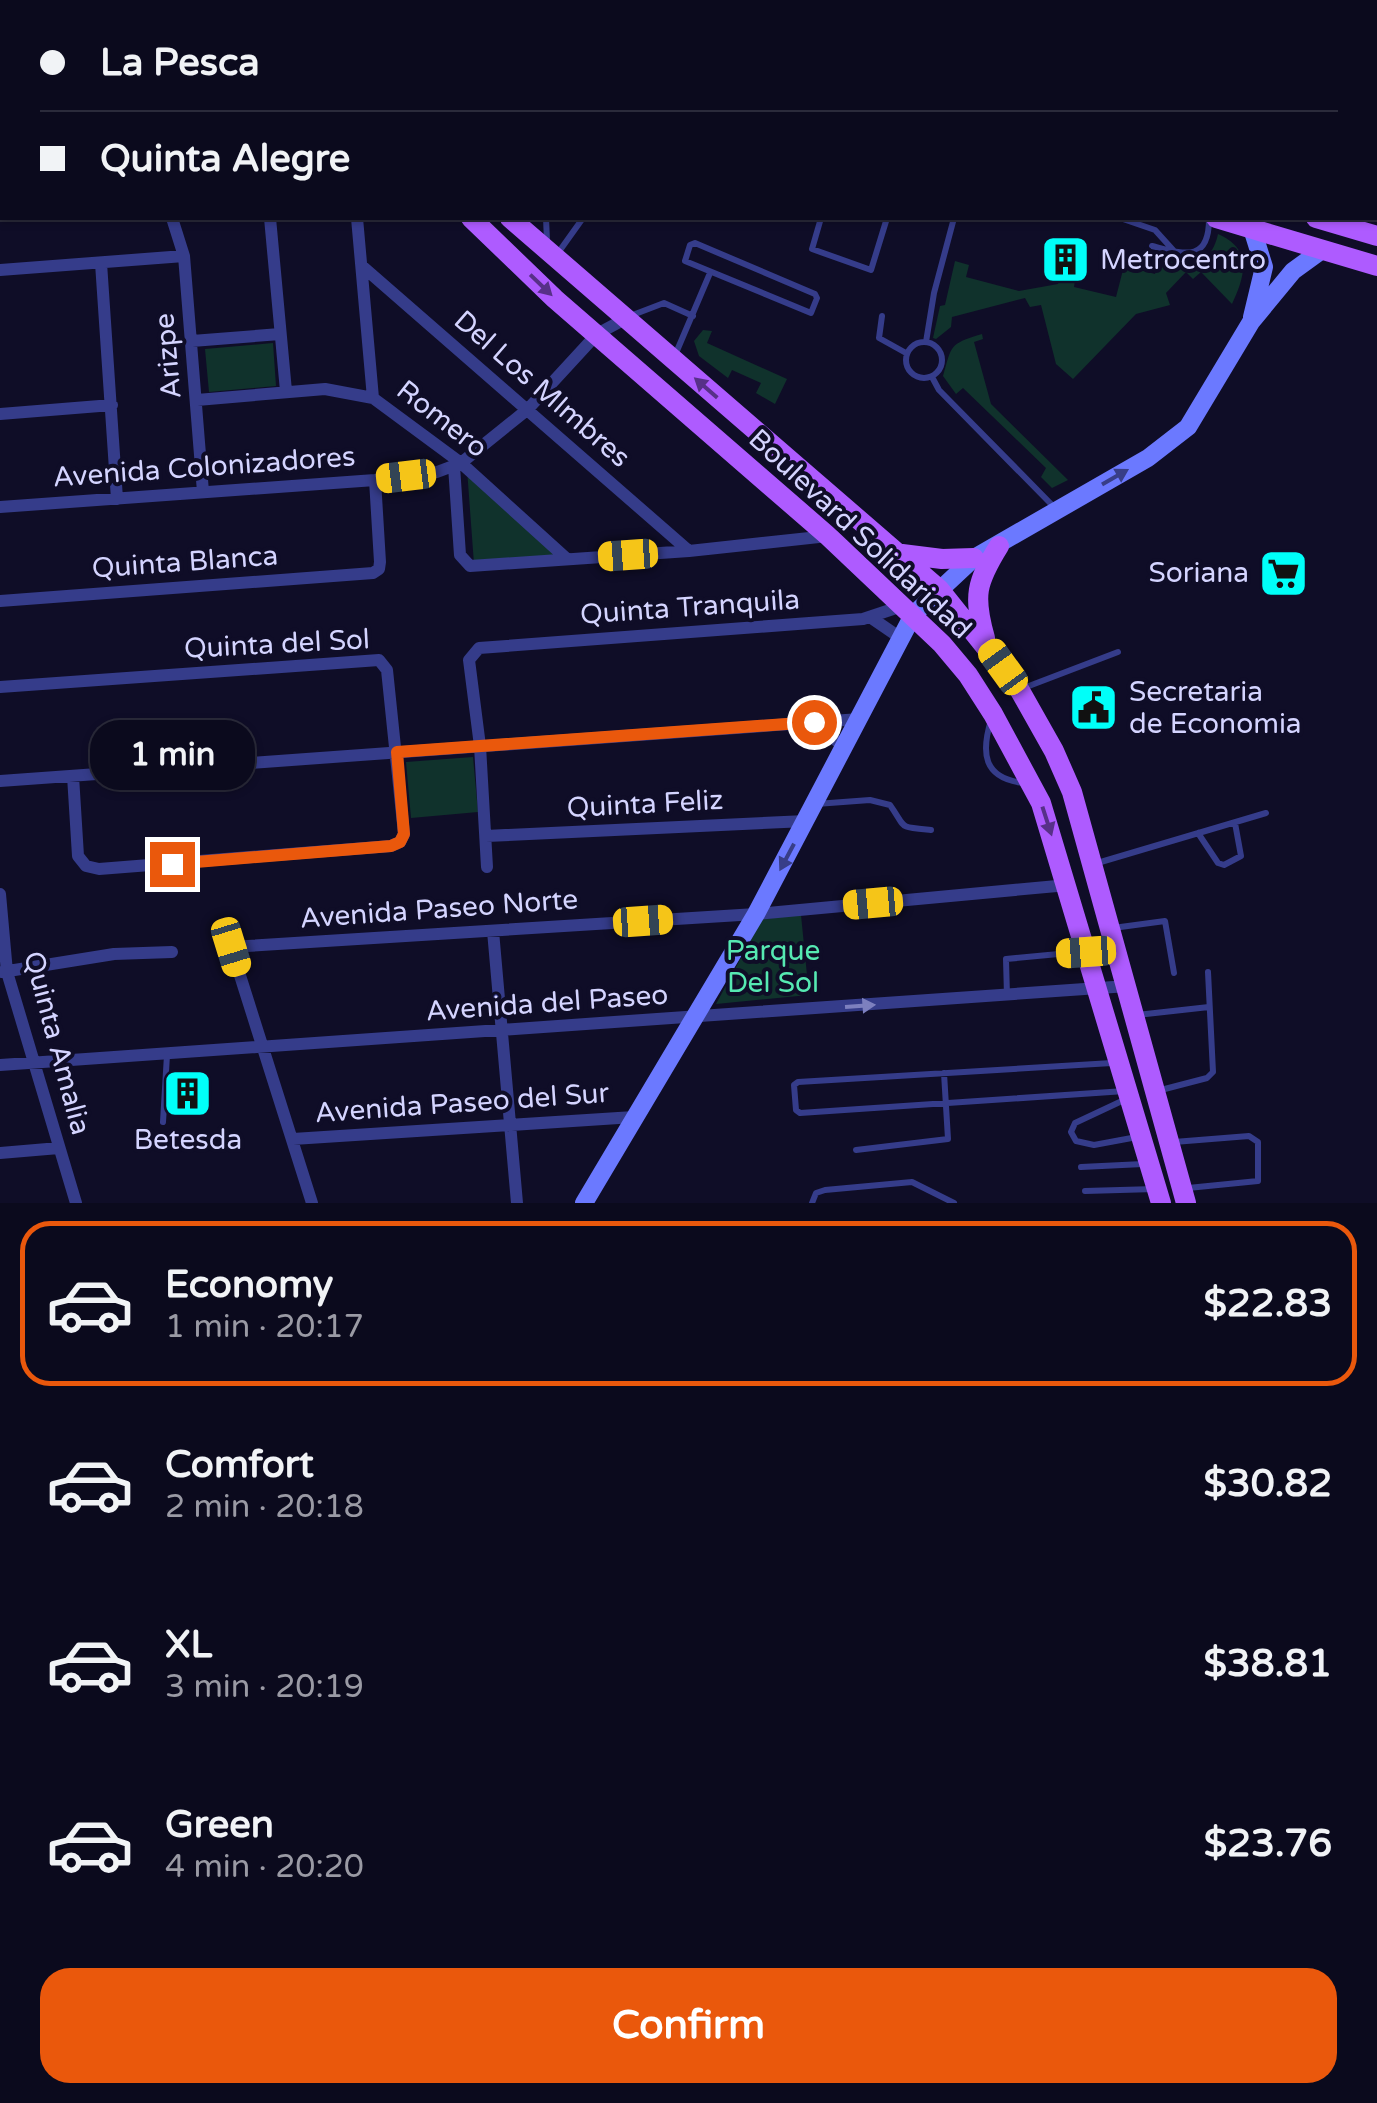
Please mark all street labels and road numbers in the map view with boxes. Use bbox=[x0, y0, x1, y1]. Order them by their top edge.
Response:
street label: Del Los MImbres bbox=[447, 303, 637, 475]
street label: Arizpe bbox=[147, 312, 189, 400]
street label: Romero bbox=[390, 373, 494, 465]
street label: Boulevard Solidaridad bbox=[742, 422, 978, 646]
street label: Avenida Colonizadores bbox=[52, 439, 356, 495]
street label: Quinta Blanca bbox=[91, 539, 279, 585]
street label: Quinta Tranquila bbox=[579, 582, 801, 632]
street label: Quinta del Sol bbox=[183, 622, 371, 666]
street label: Quinta Feliz bbox=[566, 783, 724, 825]
street label: Avenida Paseo Norte bbox=[299, 882, 579, 936]
street label: Quinta Amalia bbox=[16, 947, 98, 1139]
street label: Avenida del Paseo bbox=[425, 978, 669, 1028]
street label: Avenida Paseo del Sur bbox=[314, 1076, 611, 1130]

